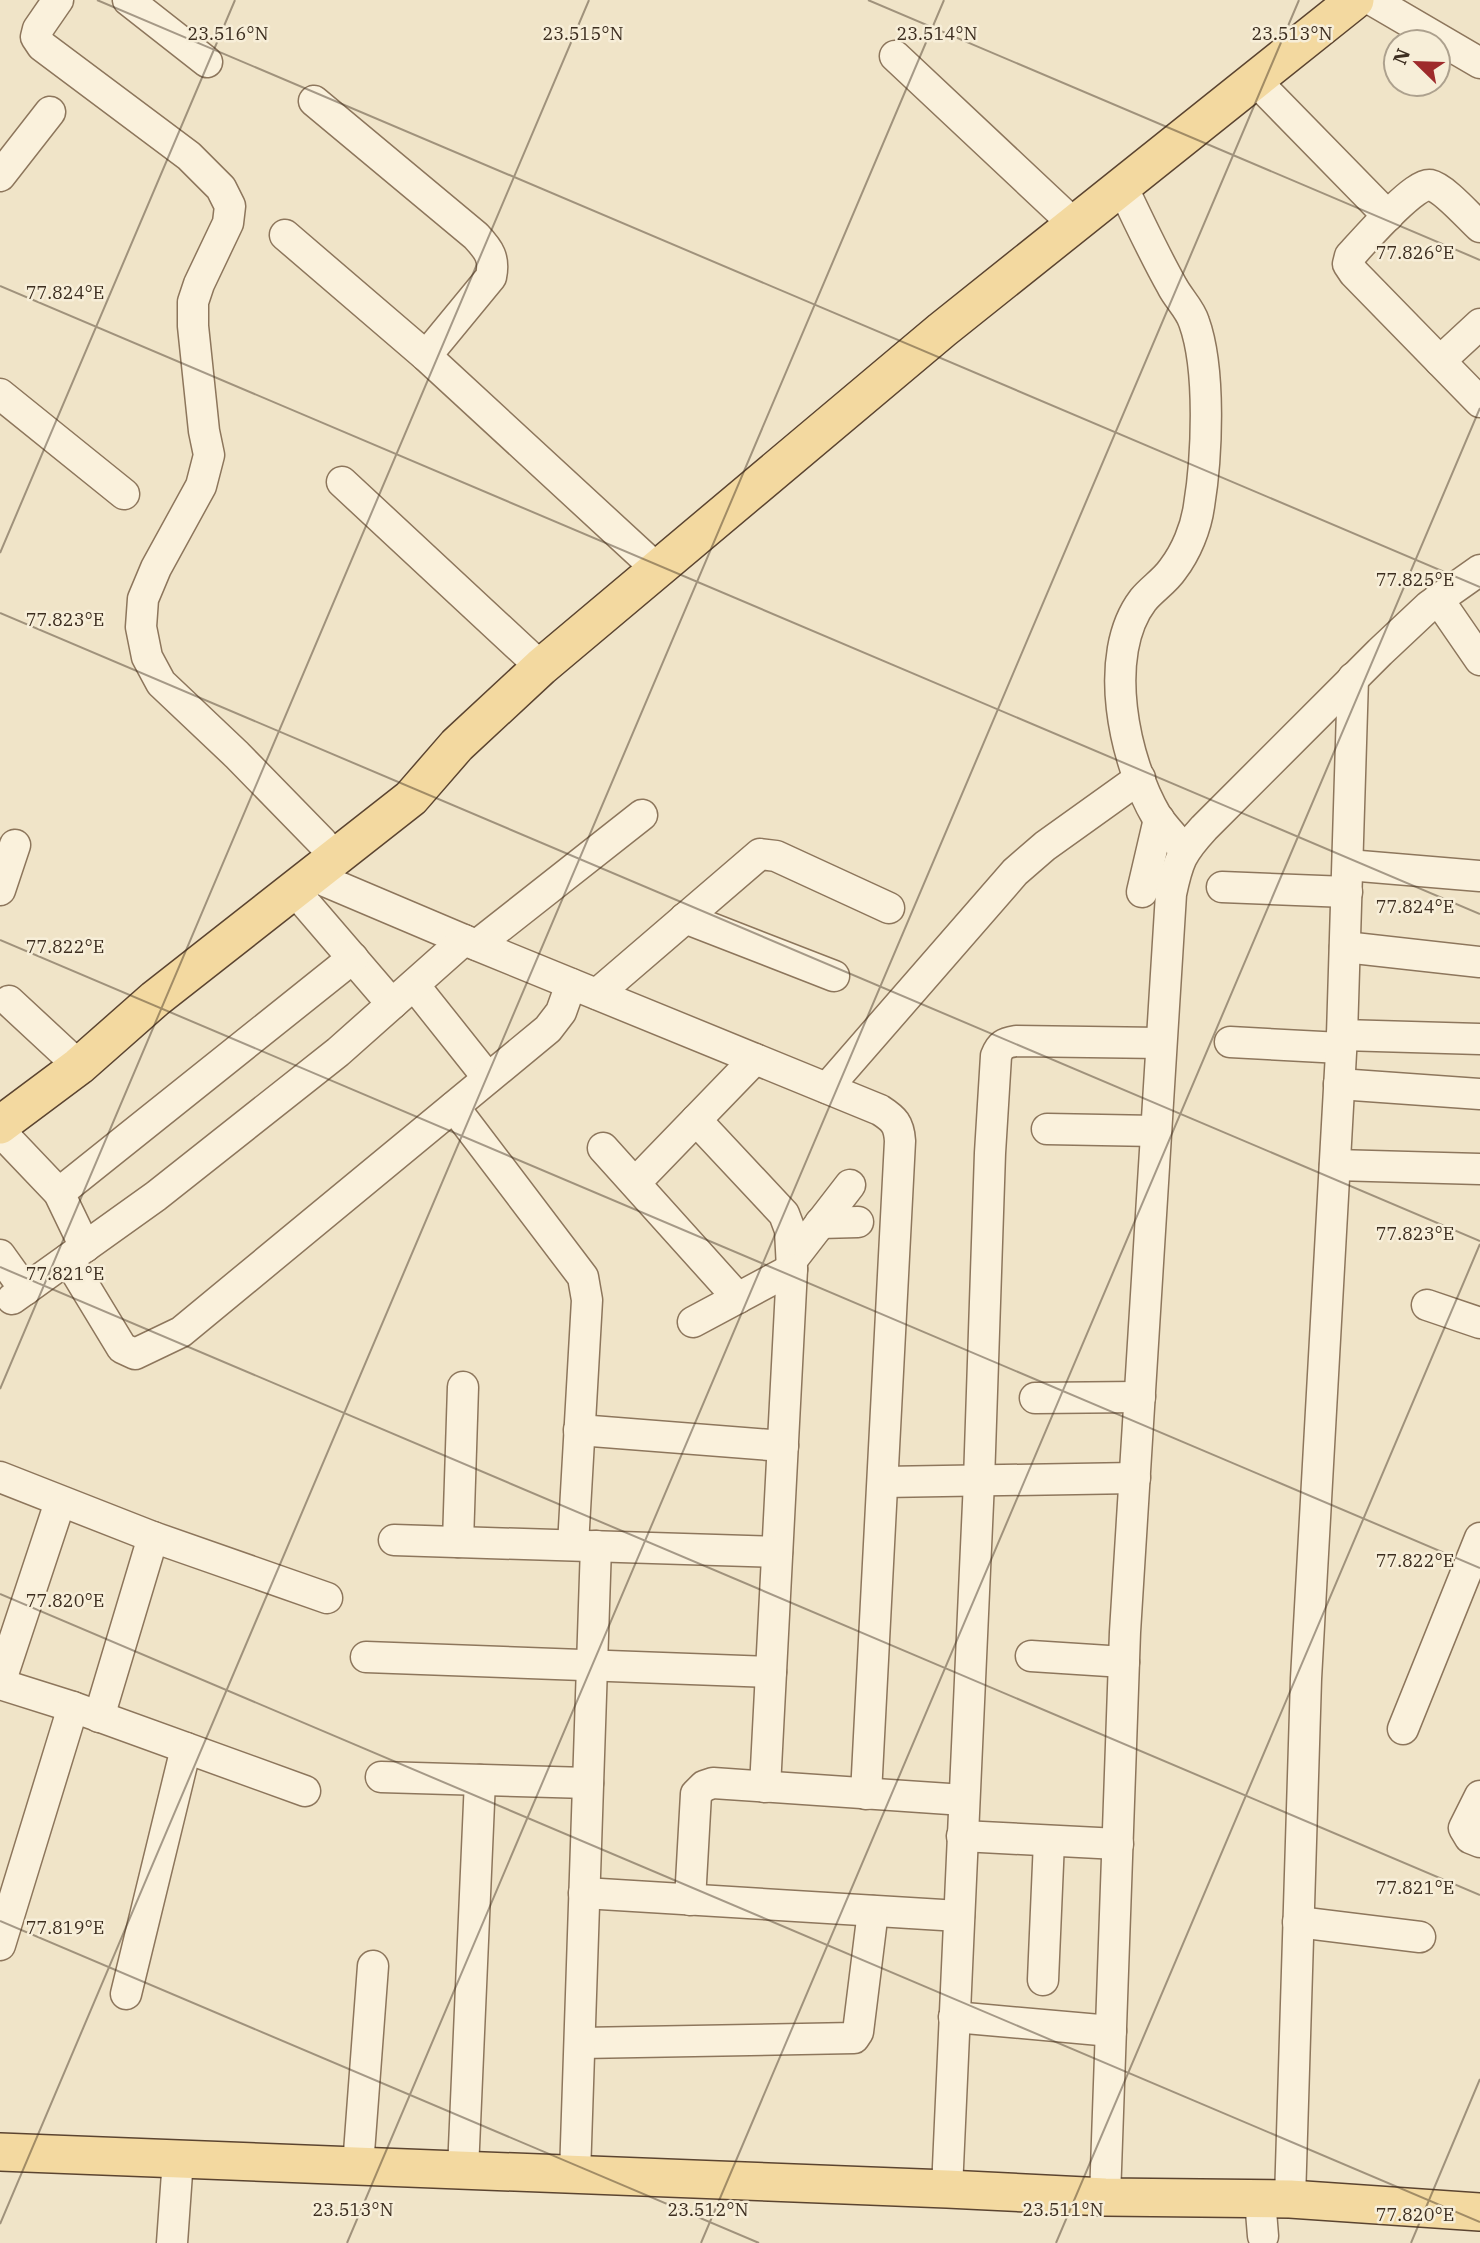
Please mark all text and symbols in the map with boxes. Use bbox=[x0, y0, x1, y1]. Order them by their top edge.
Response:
text: 23.516°N bbox=[187, 22, 269, 45]
text: 23.515°N bbox=[542, 22, 624, 45]
text: 23.514°N bbox=[896, 22, 978, 45]
text: 23.513°N bbox=[1251, 22, 1333, 45]
north arrow bbox=[1382, 28, 1452, 98]
text: N bbox=[1387, 45, 1415, 68]
text: 77.826°E bbox=[1376, 241, 1454, 264]
text: 77.824°E bbox=[26, 281, 104, 304]
text: 77.825°E bbox=[1376, 568, 1454, 591]
text: 77.823°E bbox=[26, 608, 104, 631]
text: 77.824°E bbox=[1376, 895, 1454, 918]
text: 77.822°E bbox=[26, 935, 104, 958]
text: 77.823°E bbox=[1376, 1222, 1454, 1245]
text: 77.821°E bbox=[26, 1262, 104, 1285]
text: 77.822°E bbox=[1376, 1549, 1454, 1572]
text: 77.820°E bbox=[26, 1589, 104, 1612]
text: 77.821°E bbox=[1376, 1876, 1454, 1899]
text: 77.819°E bbox=[26, 1916, 104, 1939]
text: 23.513°N bbox=[312, 2198, 394, 2221]
text: 23.512°N bbox=[667, 2198, 749, 2221]
text: 23.511°N bbox=[1022, 2198, 1104, 2221]
text: 77.820°E bbox=[1376, 2203, 1454, 2226]

